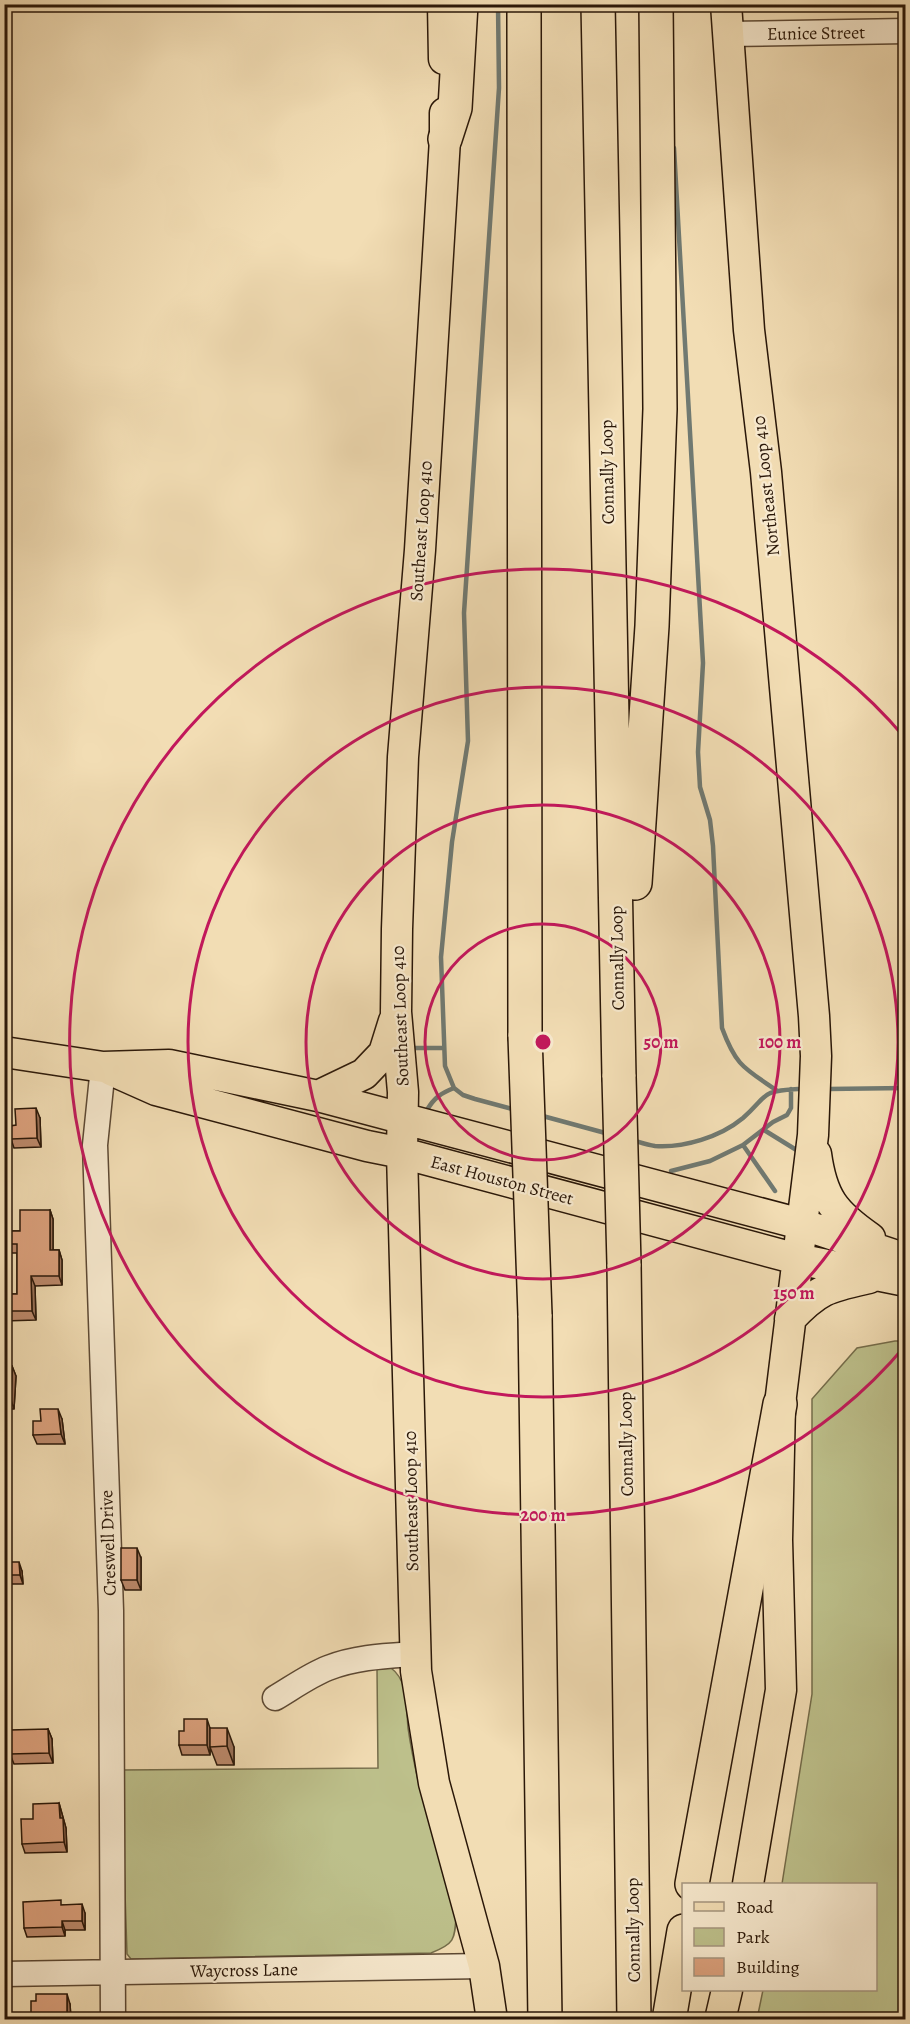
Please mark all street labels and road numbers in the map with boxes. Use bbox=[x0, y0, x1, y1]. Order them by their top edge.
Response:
street label: Eunice Street bbox=[767, 20, 865, 46]
street label: Northeast Loop 410 bbox=[747, 415, 785, 557]
street label: Connally Loop bbox=[594, 419, 620, 525]
street label: Southeast Loop 410 bbox=[404, 460, 438, 602]
street label: Connally Loop bbox=[604, 905, 630, 1011]
street label: Southeast Loop 410 bbox=[386, 945, 414, 1087]
street label: East Houston Street bbox=[428, 1149, 576, 1211]
street label: Connally Loop bbox=[613, 1391, 639, 1497]
street label: Southeast Loop 410 bbox=[398, 1430, 424, 1572]
street label: Creswell Drive bbox=[94, 1490, 122, 1596]
street label: Connally Loop bbox=[620, 1877, 646, 1983]
street label: Waycross Lane bbox=[189, 1957, 298, 1983]

